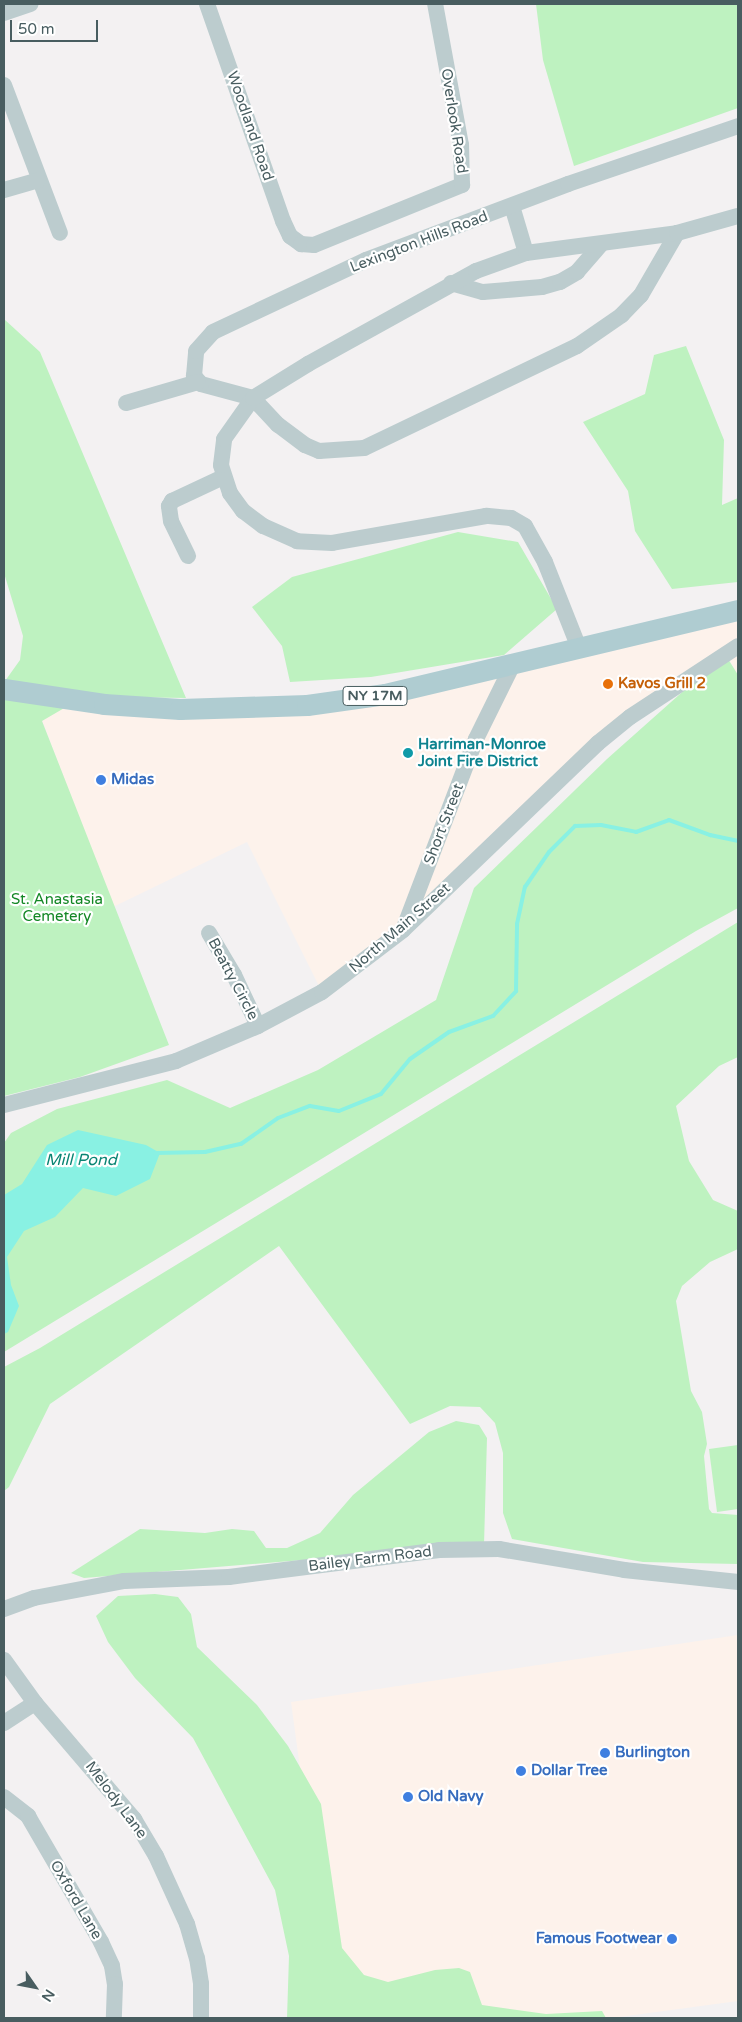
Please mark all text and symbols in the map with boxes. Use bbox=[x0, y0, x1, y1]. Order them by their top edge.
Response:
scale bar bbox=[12, 10, 100, 42]
text: 50 m bbox=[18, 20, 55, 38]
street label: Overlook Road bbox=[437, 67, 471, 175]
street label: Woodland Road bbox=[223, 69, 277, 183]
street label: Lexington Hills Road bbox=[347, 207, 491, 277]
place label: Kavos Grill 2 bbox=[618, 675, 706, 693]
marker: Kavos Grill 2 bbox=[602, 678, 614, 690]
road number: NY 17M bbox=[342, 684, 408, 708]
place label: Harriman-Monroe Joint Fire District bbox=[418, 735, 546, 770]
marker: Harriman-Monroe Joint Fire District bbox=[402, 747, 414, 759]
place label: Midas bbox=[111, 771, 154, 789]
marker: Midas bbox=[95, 774, 107, 786]
street label: Short Street bbox=[420, 781, 468, 867]
street label: North Main Street bbox=[346, 879, 454, 977]
park label: St. Anastasia Cemetery bbox=[11, 890, 103, 925]
street label: Beatty Circle bbox=[204, 935, 262, 1023]
water label: Mill Pond bbox=[45, 1150, 117, 1170]
street label: Bailey Farm Road bbox=[307, 1542, 433, 1576]
place label: Burlington bbox=[615, 1744, 690, 1762]
marker: Burlington bbox=[599, 1747, 611, 1759]
street label: Melody Lane bbox=[81, 1758, 151, 1842]
place label: Dollar Tree bbox=[531, 1762, 607, 1780]
marker: Dollar Tree bbox=[515, 1765, 527, 1777]
place label: Old Navy bbox=[418, 1788, 483, 1806]
marker: Old Navy bbox=[402, 1791, 414, 1803]
street label: Oxford Lane bbox=[46, 1857, 106, 1943]
place label: Famous Footwear bbox=[536, 1930, 662, 1948]
marker: Famous Footwear bbox=[666, 1933, 678, 1945]
north arrow bbox=[10, 1962, 60, 2012]
text: N bbox=[38, 1986, 58, 2005]

